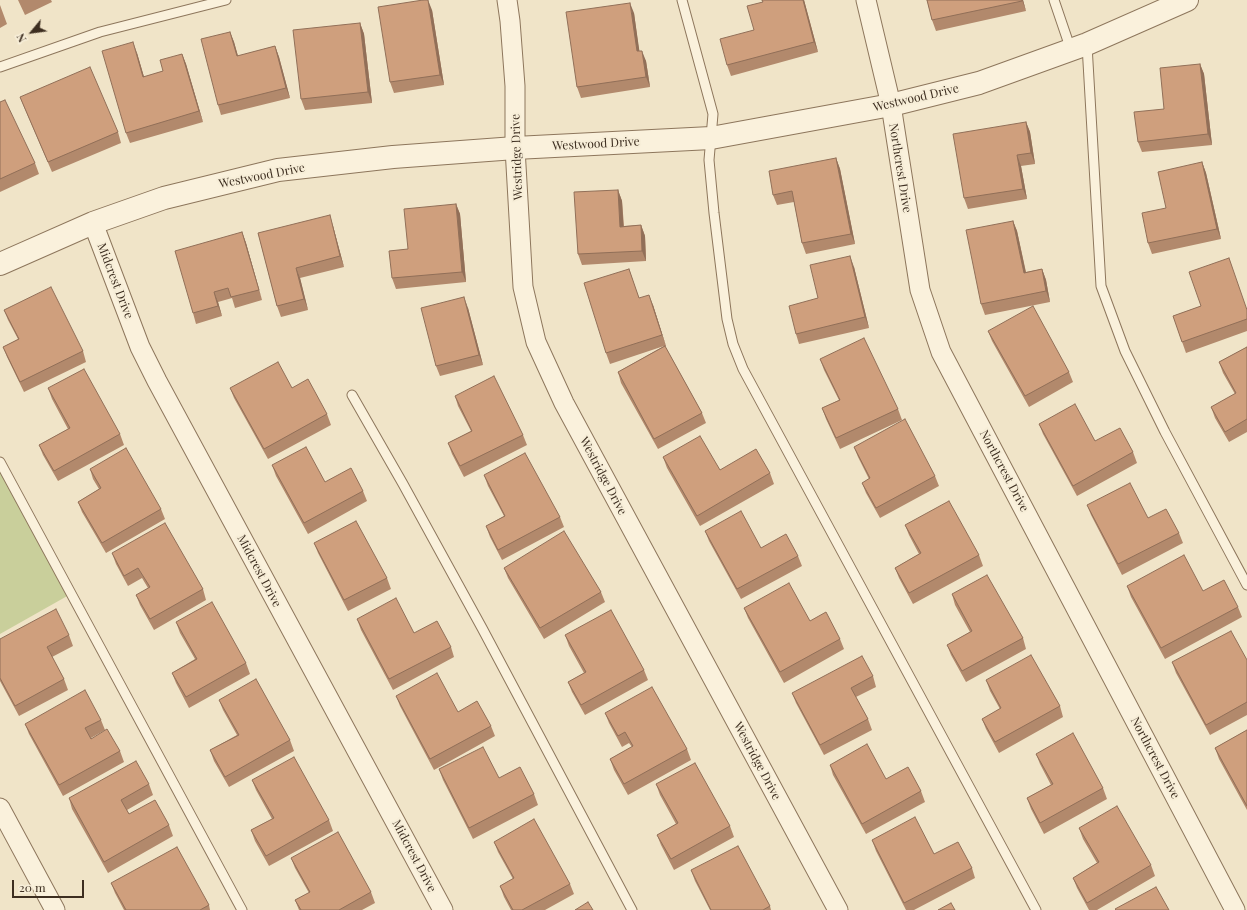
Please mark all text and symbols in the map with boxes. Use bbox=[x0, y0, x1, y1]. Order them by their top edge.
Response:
north arrow bbox=[12, 12, 52, 52]
text: N bbox=[13, 31, 30, 45]
street label: Westwood Drive bbox=[872, 81, 960, 115]
street label: Westridge Drive bbox=[508, 114, 526, 200]
street label: Northcrest Drive bbox=[886, 122, 914, 214]
street label: Westwood Drive bbox=[552, 135, 640, 153]
street label: Westwood Drive bbox=[218, 161, 306, 191]
street label: Midcrest Drive bbox=[94, 241, 136, 321]
street label: Northcrest Drive bbox=[976, 428, 1032, 514]
street label: Westridge Drive bbox=[576, 435, 630, 517]
street label: Midcrest Drive bbox=[234, 532, 284, 610]
street label: Northcrest Drive bbox=[1127, 715, 1183, 801]
street label: Westridge Drive bbox=[730, 720, 784, 802]
street label: Midcrest Drive bbox=[389, 817, 439, 895]
scale bar bbox=[14, 872, 86, 898]
text: 20 m bbox=[19, 879, 46, 895]

